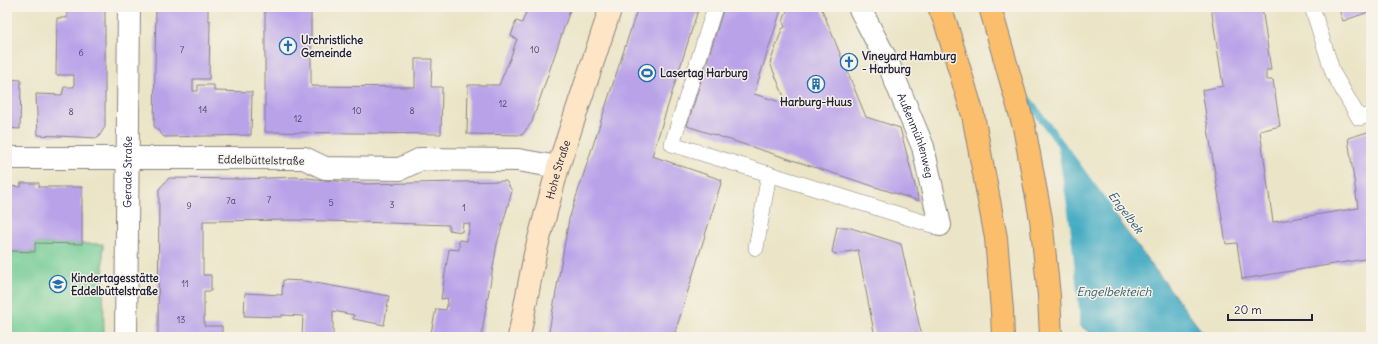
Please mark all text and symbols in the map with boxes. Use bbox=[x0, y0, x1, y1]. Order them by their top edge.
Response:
place label: Urchristliche Gemeinde bbox=[301, 33, 363, 60]
church icon: Urchristliche Gemeinde bbox=[278, 36, 298, 56]
house number: 7 bbox=[180, 44, 185, 55]
house number: 10 bbox=[530, 44, 540, 55]
house number: 6 bbox=[78, 47, 84, 58]
place label: Vineyard Hamburg - Harburg bbox=[862, 49, 956, 77]
church icon: Vineyard Hamburg - Harburg bbox=[839, 52, 859, 72]
sports icon: Lasertag Harburg bbox=[637, 63, 657, 83]
place label: Lasertag Harburg bbox=[660, 66, 748, 81]
building icon: Harburg-Huus bbox=[806, 74, 826, 94]
street label: Außenmühlenweg bbox=[894, 91, 937, 180]
place label: Harburg-Huus bbox=[780, 95, 852, 110]
house number: 12 bbox=[499, 98, 507, 109]
house number: 14 bbox=[199, 104, 207, 115]
house number: 10 bbox=[352, 105, 362, 116]
house number: 8 bbox=[409, 105, 415, 116]
house number: 8 bbox=[68, 106, 74, 117]
house number: 12 bbox=[294, 113, 302, 124]
street label: Gerade Straße bbox=[120, 136, 135, 208]
street label: Hohe Straße bbox=[543, 138, 574, 201]
street label: Eddelbüttelstraße bbox=[217, 152, 305, 168]
water label: Engelbek bbox=[1105, 188, 1147, 237]
house number: 7 bbox=[267, 194, 272, 205]
house number: 7a bbox=[226, 195, 236, 206]
house number: 5 bbox=[328, 197, 334, 208]
house number: 3 bbox=[389, 199, 395, 210]
house number: 9 bbox=[186, 200, 192, 211]
house number: 1 bbox=[462, 202, 466, 213]
place label: Kindertagesstätte Eddelbüttelstraße bbox=[71, 271, 159, 298]
school or university icon: Kindertagesstätte Eddelbüttelstraße bbox=[48, 274, 68, 294]
house number: 11 bbox=[181, 278, 189, 289]
water label: Engelbekteich bbox=[1076, 284, 1153, 299]
scale bar bbox=[1228, 296, 1312, 322]
text: 20 m bbox=[1234, 302, 1262, 317]
house number: 13 bbox=[177, 314, 185, 325]

